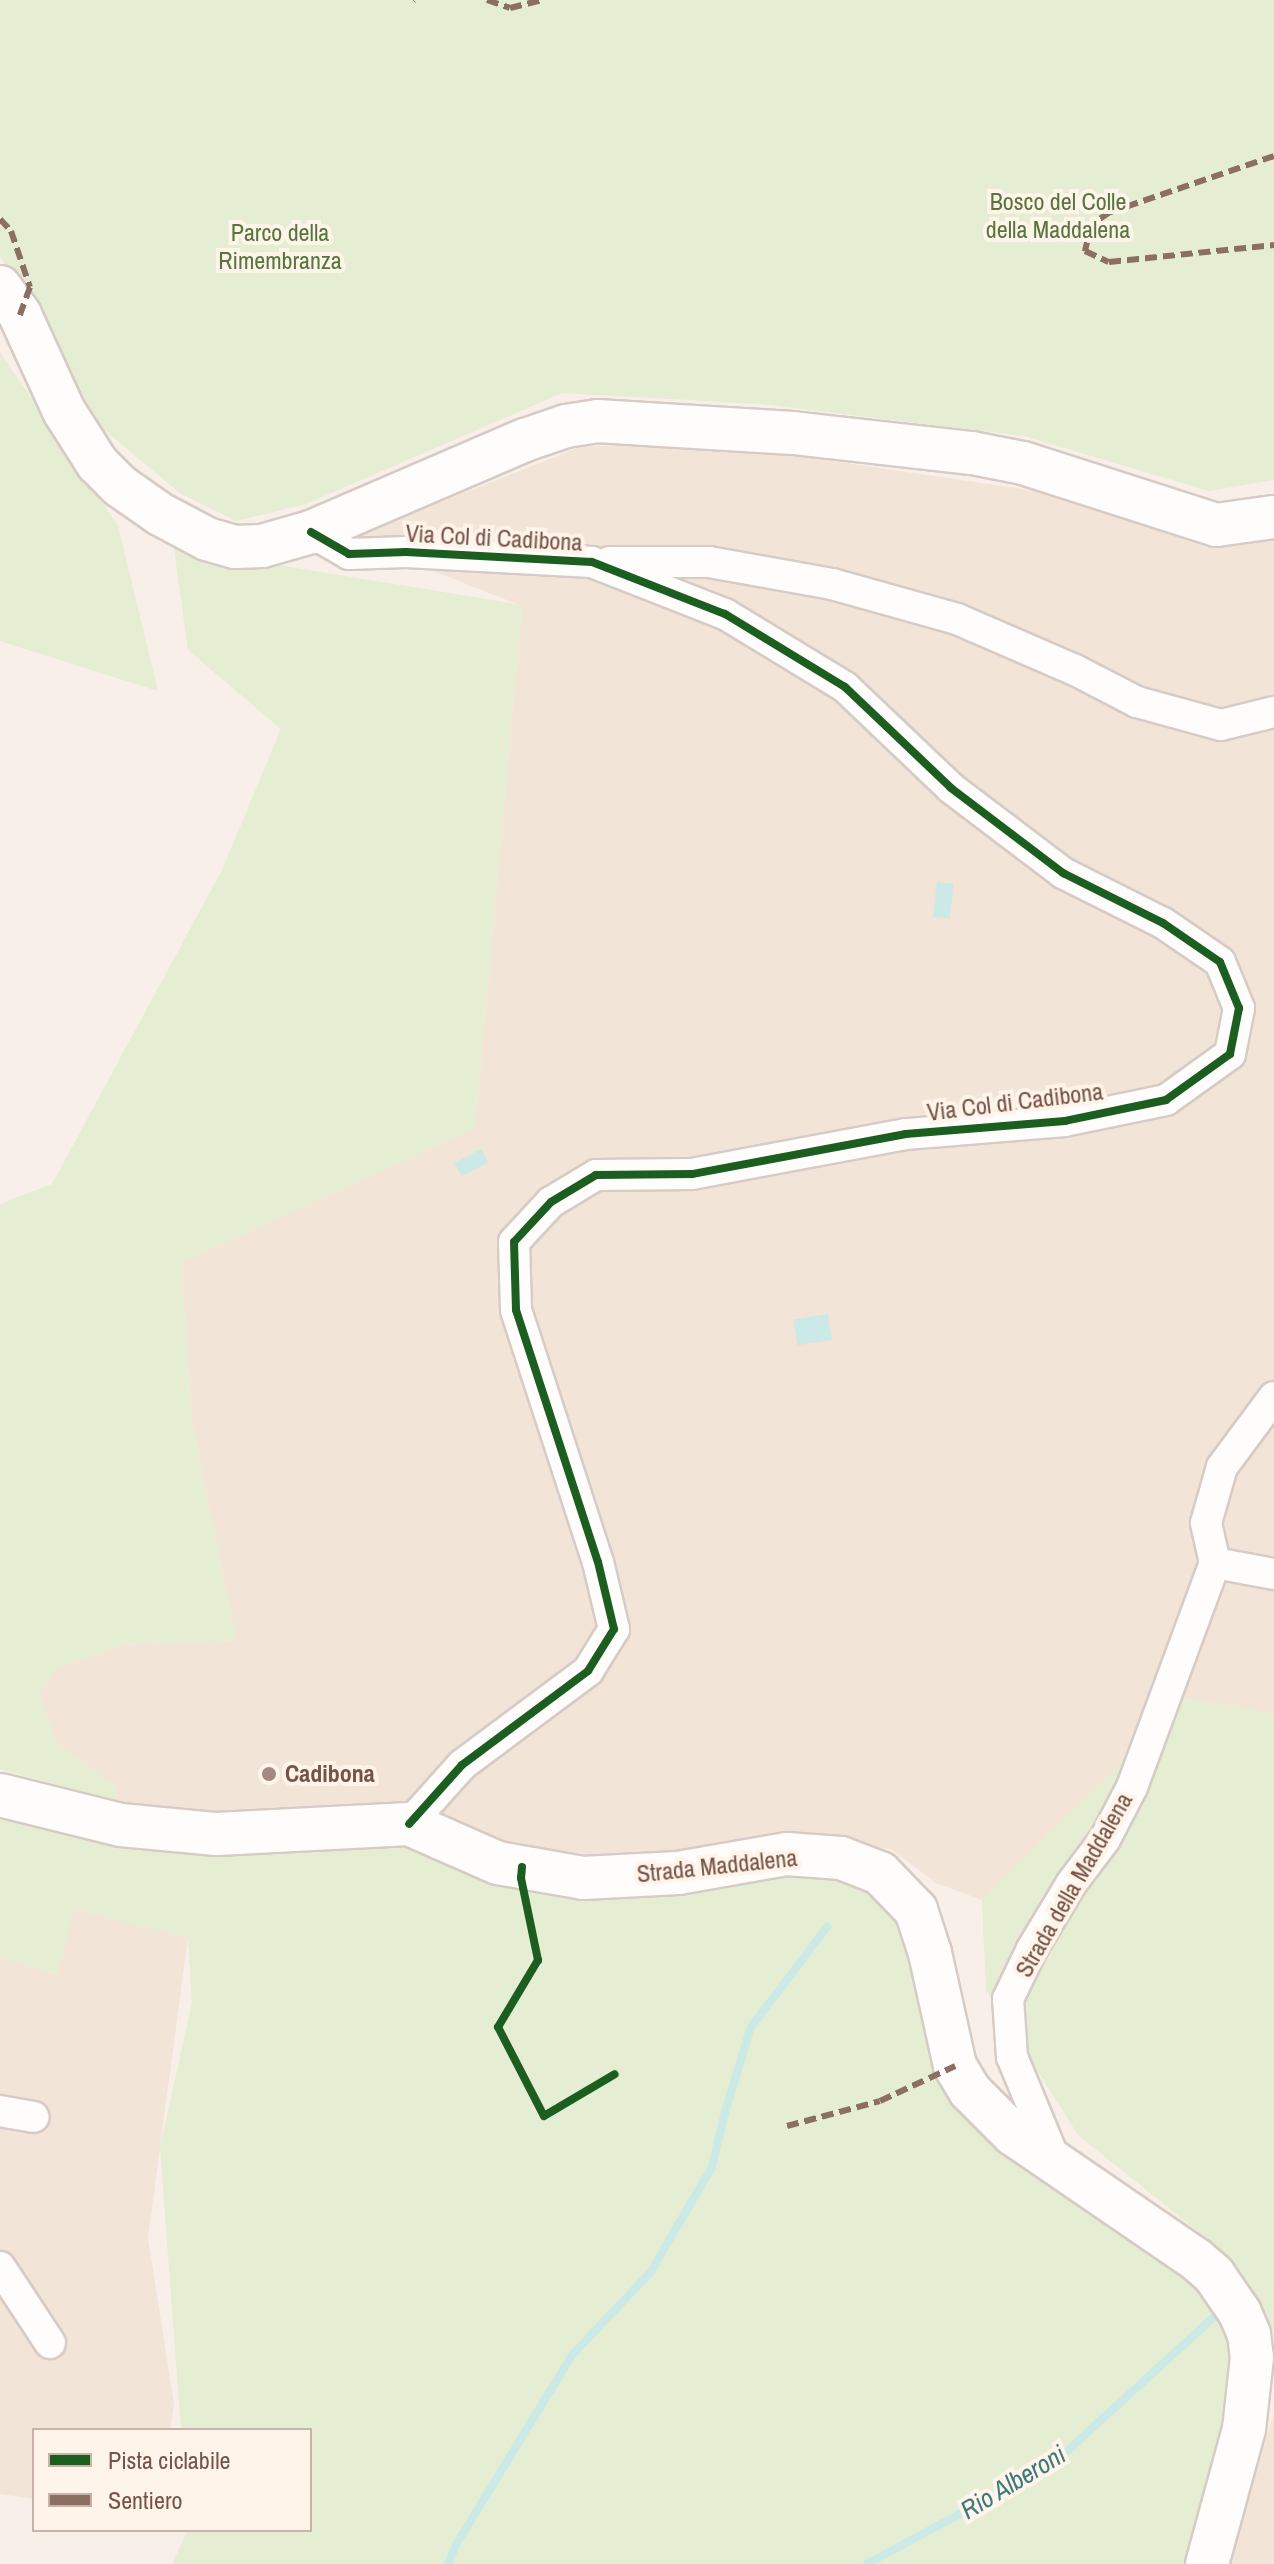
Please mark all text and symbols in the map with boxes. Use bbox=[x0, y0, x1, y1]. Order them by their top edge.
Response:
park label: Bosco del Colle della Maddalena bbox=[986, 188, 1130, 244]
park label: Parco della Rimembranza bbox=[218, 219, 342, 275]
street label: Via Col di Cadibona bbox=[405, 519, 583, 557]
street label: Via Col di Cadibona bbox=[925, 1077, 1105, 1127]
place label: Cadibona bbox=[285, 1760, 375, 1788]
marker: Cadibona bbox=[260, 1765, 278, 1783]
street label: Strada della Maddalena bbox=[1010, 1788, 1138, 1982]
street label: Strada Maddalena bbox=[636, 1843, 798, 1889]
legend bbox=[32, 2428, 312, 2532]
water label: Rio Alberoni bbox=[954, 2438, 1072, 2526]
text: Pista ciclabile bbox=[108, 2444, 231, 2476]
text: Sentiero bbox=[108, 2484, 182, 2516]

